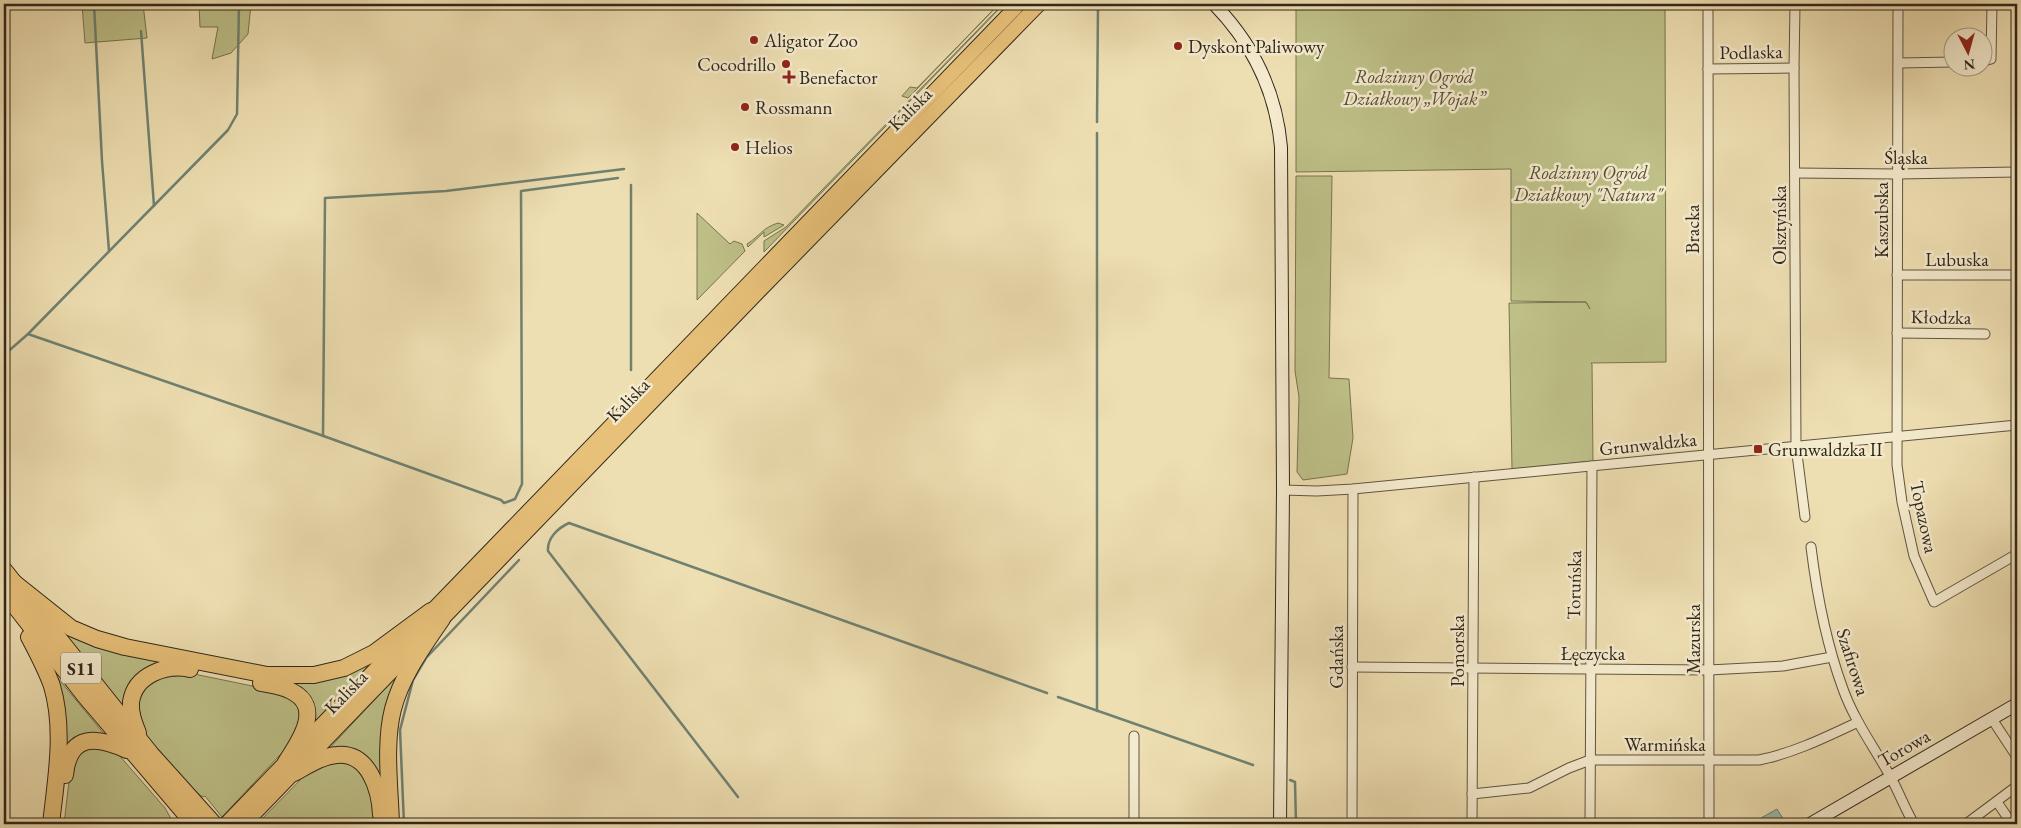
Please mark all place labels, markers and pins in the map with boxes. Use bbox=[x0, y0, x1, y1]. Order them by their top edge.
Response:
place label: Aligator Zoo bbox=[763, 28, 858, 53]
marker: Aligator Zoo bbox=[748, 34, 760, 46]
place label: Dyskont Paliwowy bbox=[1188, 34, 1325, 59]
marker: Dyskont Paliwowy bbox=[1172, 40, 1184, 52]
place label: Cocodrillo bbox=[697, 52, 776, 77]
marker: Cocodrillo bbox=[780, 58, 792, 70]
place label: Benefactor bbox=[799, 65, 878, 90]
marker: Benefactor bbox=[783, 71, 795, 83]
place label: Rossmann bbox=[755, 95, 833, 120]
marker: Rossmann bbox=[739, 101, 751, 113]
place label: Helios bbox=[745, 135, 793, 160]
marker: Helios bbox=[729, 141, 741, 153]
place label: Grunwaldzka II bbox=[1768, 437, 1883, 462]
marker: Grunwaldzka II bbox=[1752, 443, 1764, 455]

